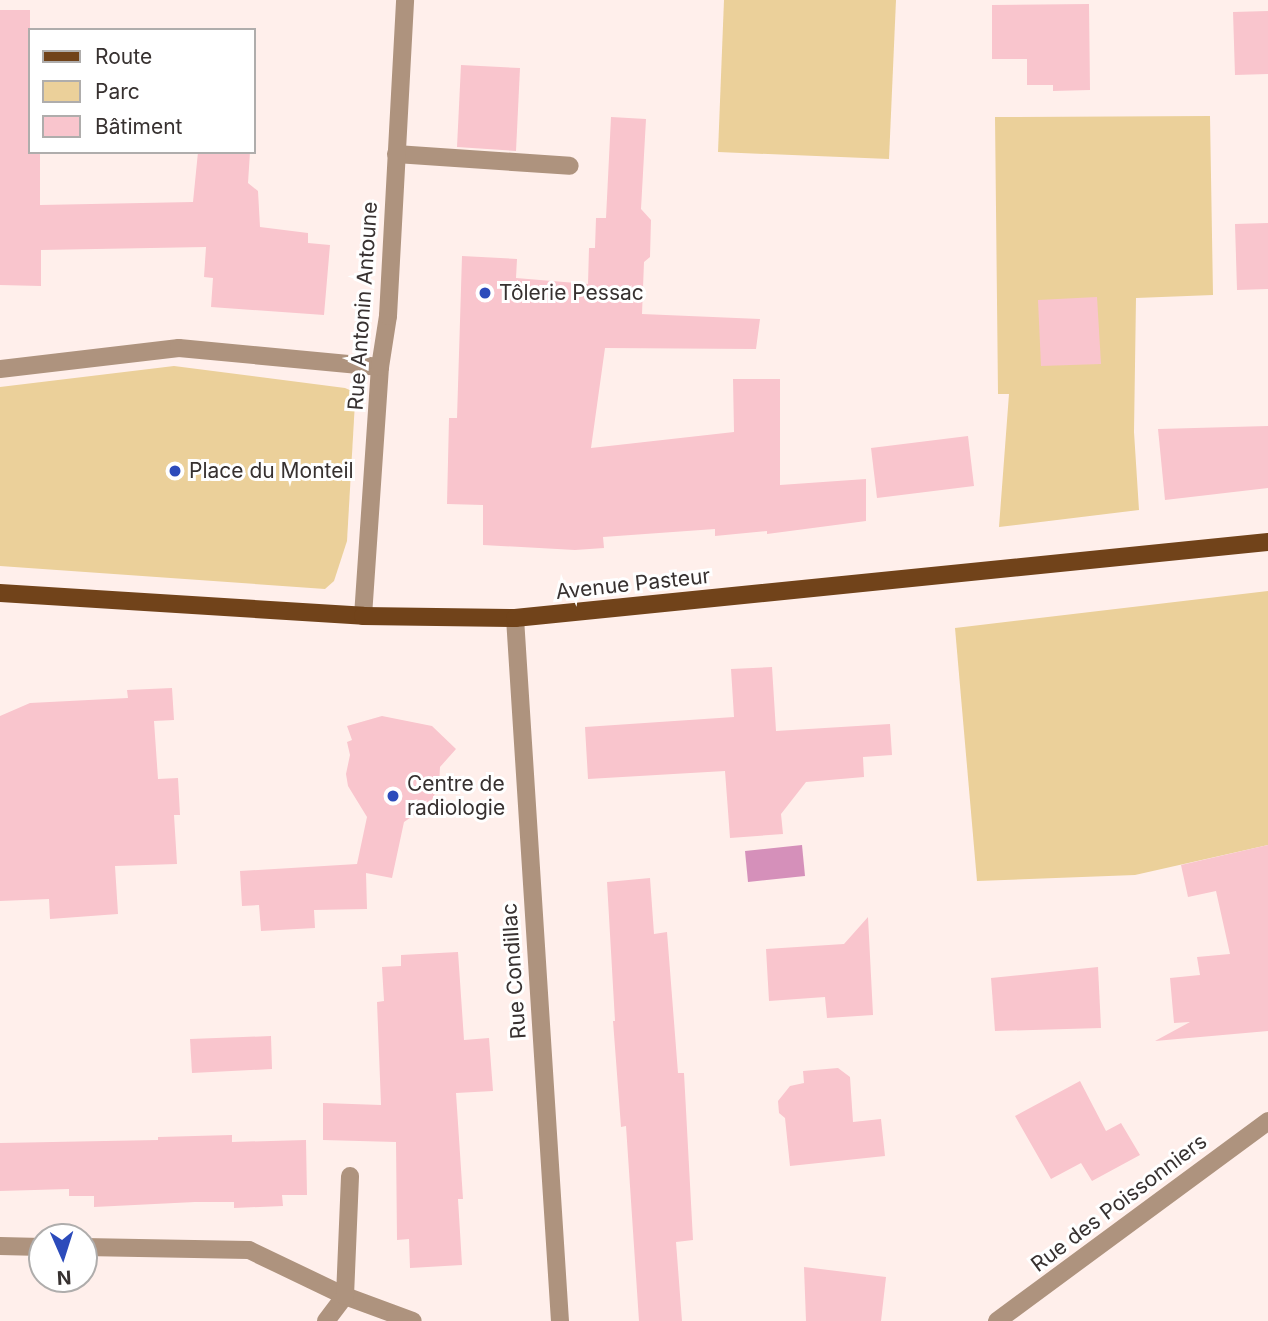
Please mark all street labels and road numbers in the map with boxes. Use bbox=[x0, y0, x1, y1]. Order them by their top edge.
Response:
street label: Rue Antonin Antoune bbox=[343, 201, 383, 411]
street label: Avenue Pasteur bbox=[555, 563, 711, 605]
street label: Rue Condillac bbox=[497, 902, 531, 1040]
street label: Rue des Poissonniers bbox=[1026, 1129, 1212, 1277]

